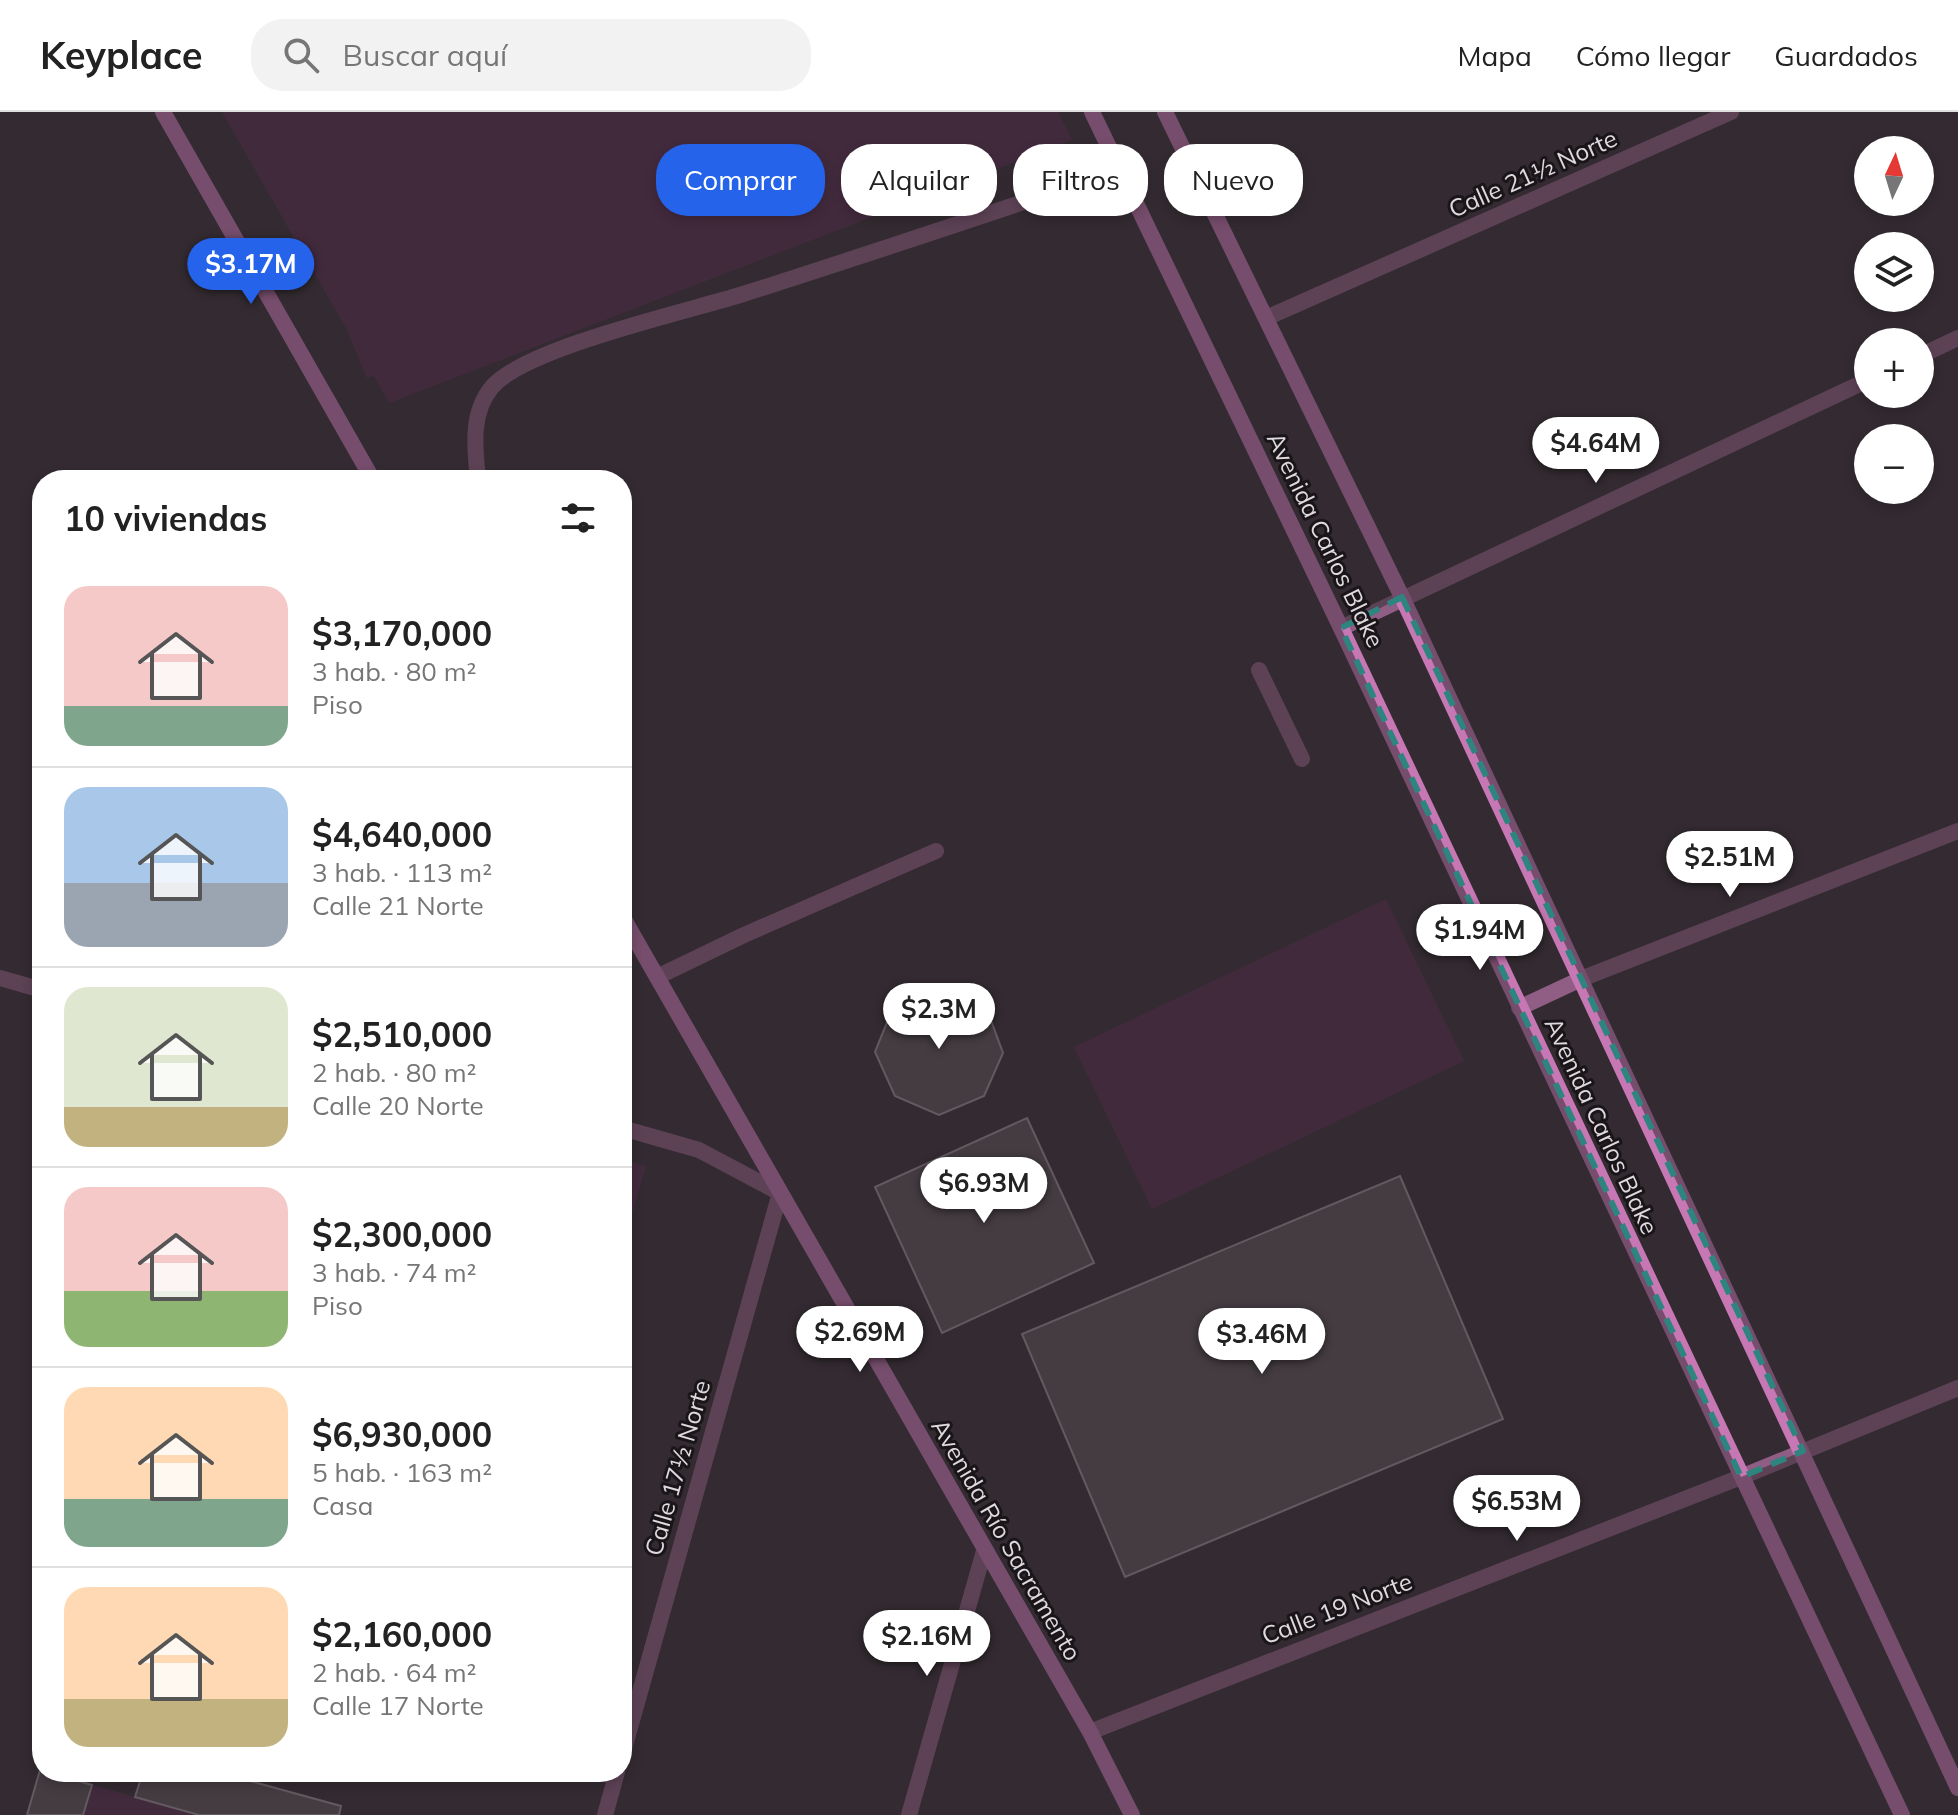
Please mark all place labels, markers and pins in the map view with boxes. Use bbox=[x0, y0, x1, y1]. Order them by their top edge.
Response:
pin: $3.17M bbox=[186, 238, 316, 306]
pin: $4.64M bbox=[1531, 417, 1661, 485]
pin: $2.51M bbox=[1665, 831, 1795, 899]
pin: $1.94M bbox=[1415, 904, 1545, 972]
pin: $2.3M bbox=[883, 983, 995, 1051]
pin: $6.93M bbox=[919, 1157, 1049, 1225]
pin: $2.69M bbox=[795, 1306, 925, 1374]
pin: $3.46M bbox=[1197, 1308, 1327, 1376]
pin: $6.53M bbox=[1452, 1475, 1582, 1543]
pin: $2.16M bbox=[862, 1610, 992, 1678]

